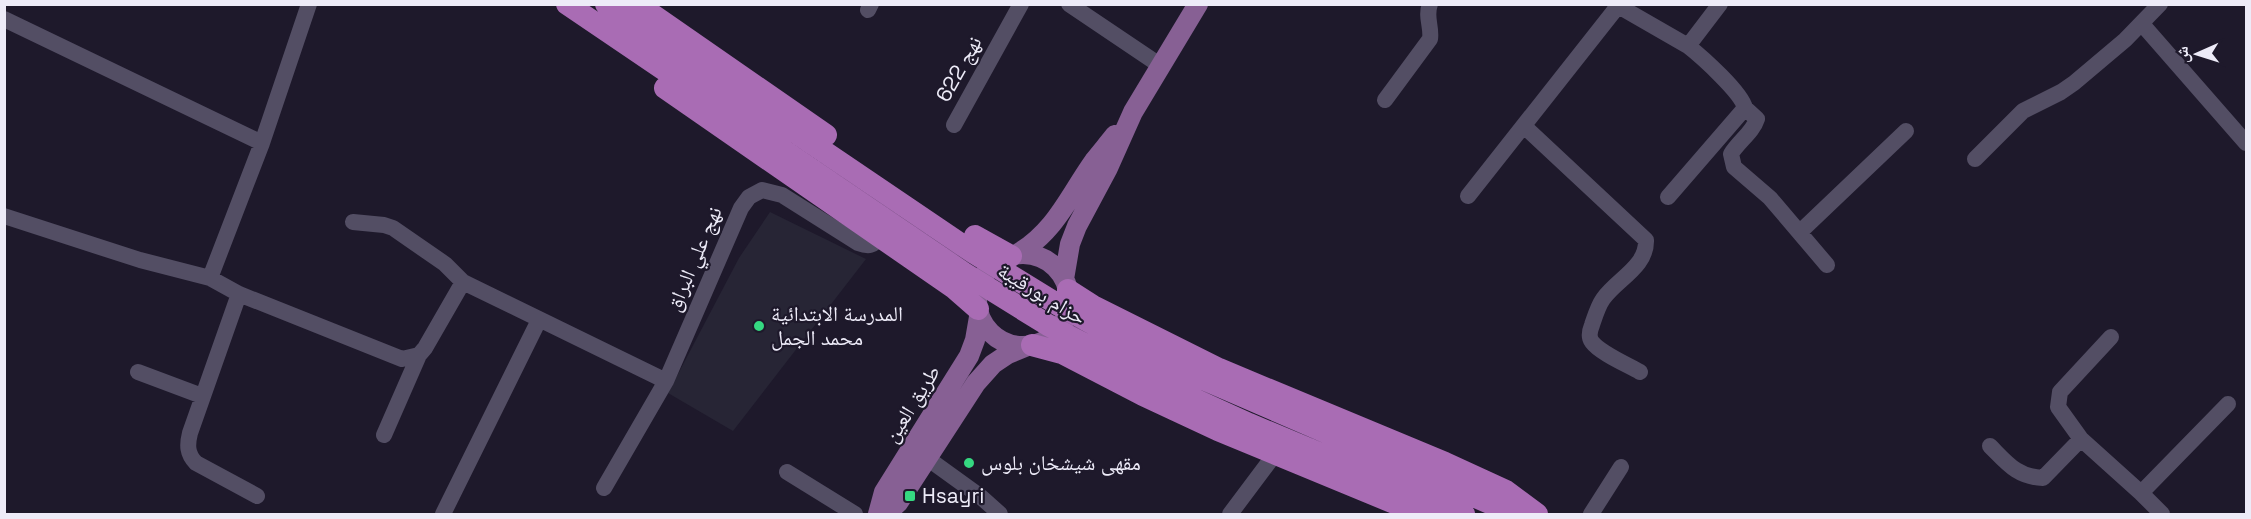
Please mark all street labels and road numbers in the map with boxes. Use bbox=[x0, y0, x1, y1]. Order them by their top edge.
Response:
street label: نهج 622 bbox=[929, 31, 988, 106]
street label: نهج علي البراق bbox=[659, 202, 731, 317]
street label: حزام بورقيبة bbox=[993, 257, 1091, 331]
street label: طريق العين bbox=[877, 360, 946, 448]

